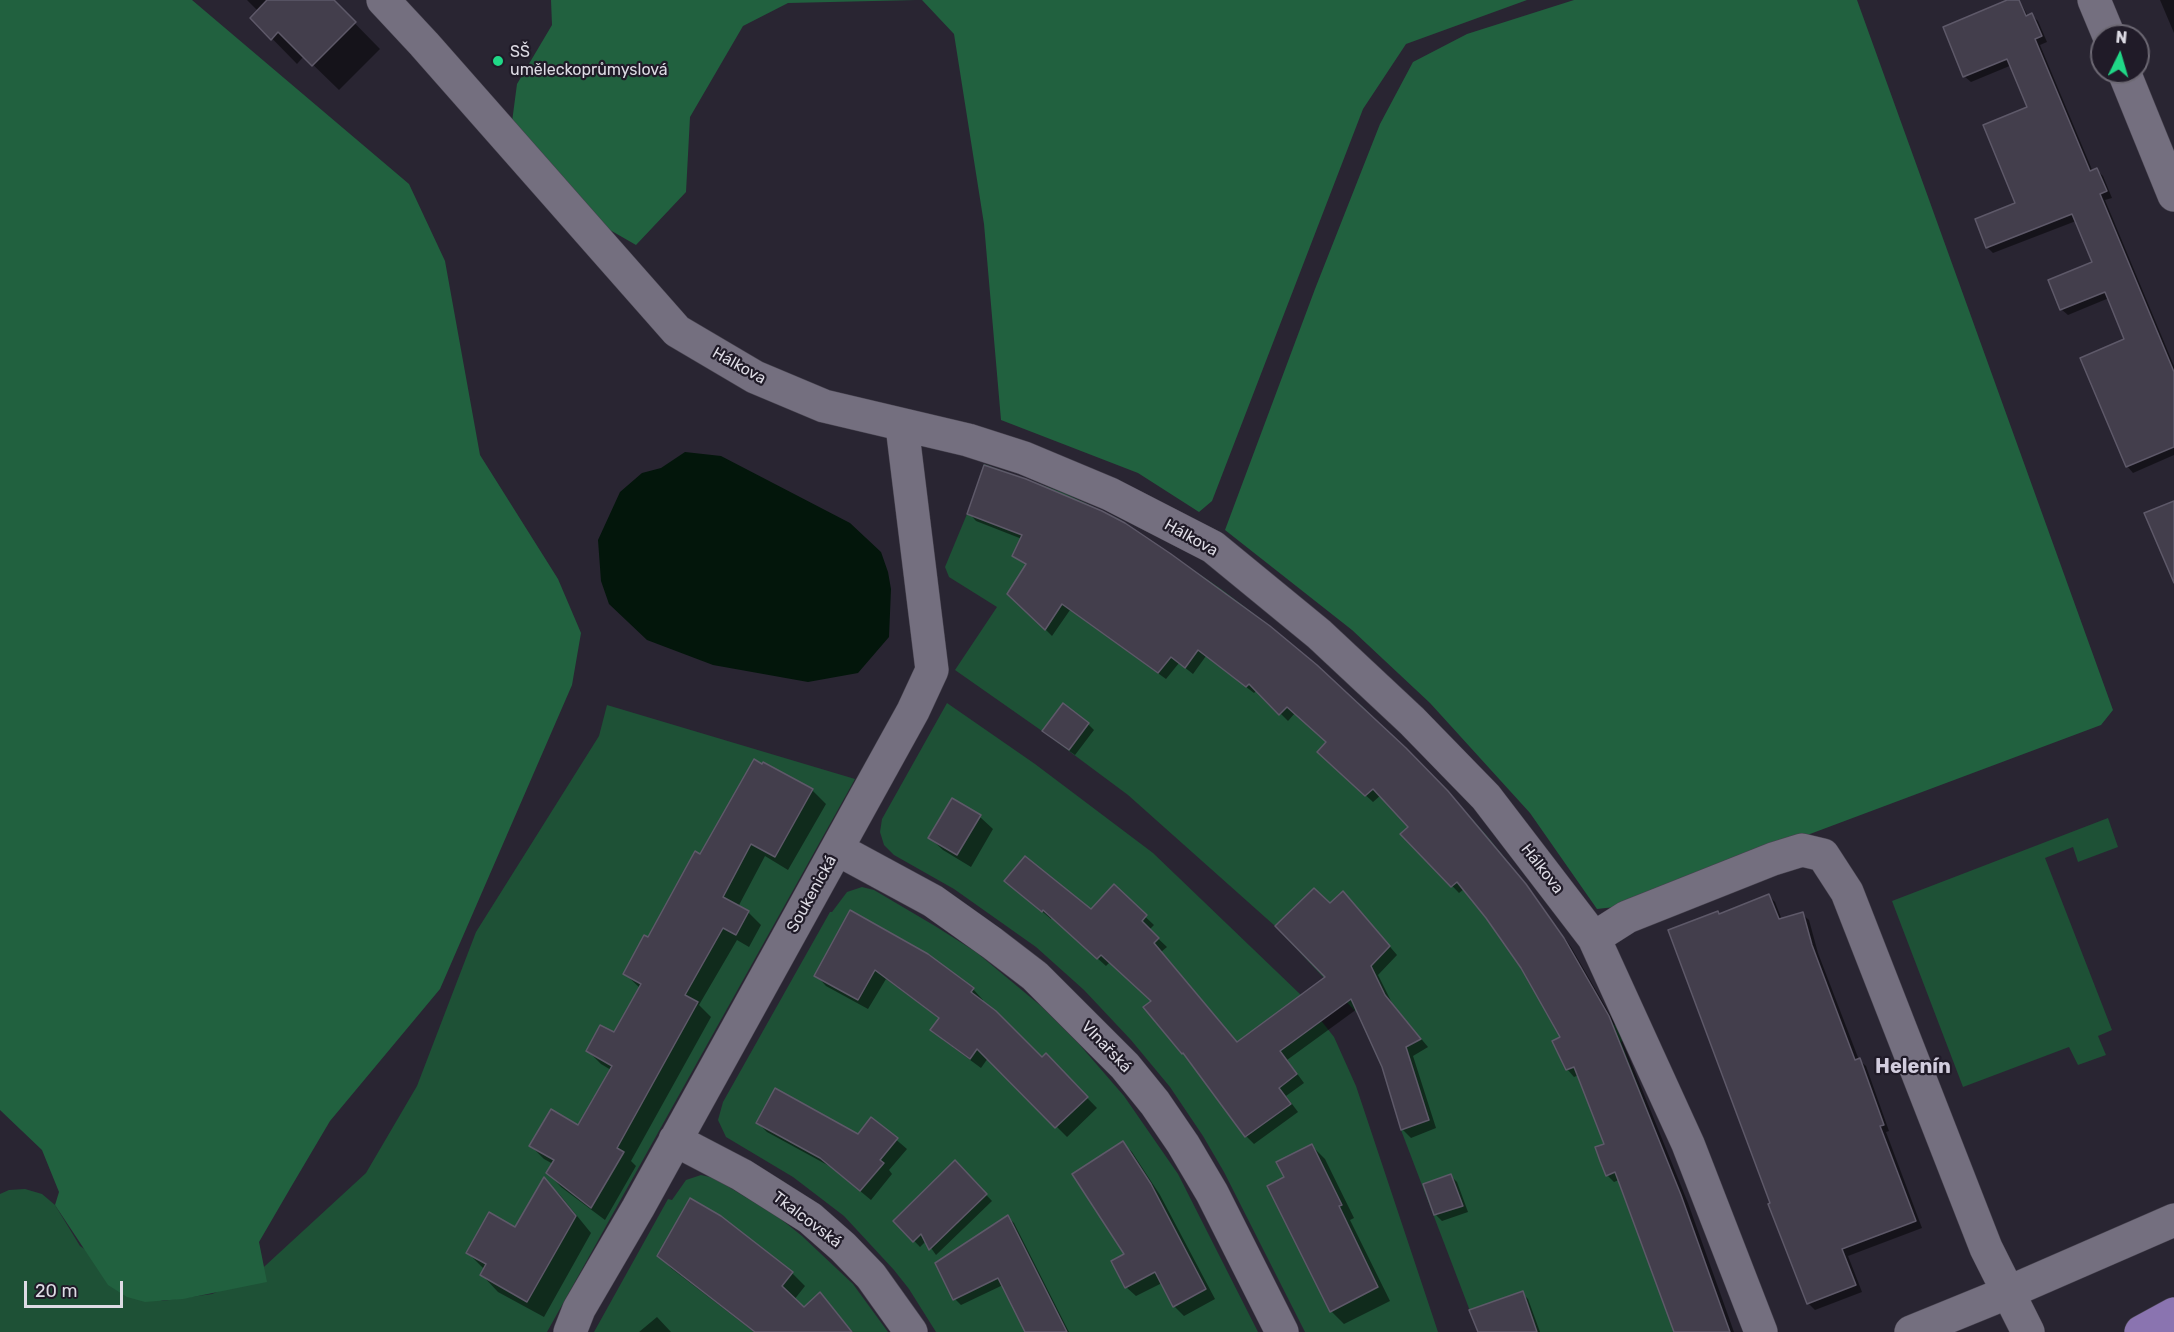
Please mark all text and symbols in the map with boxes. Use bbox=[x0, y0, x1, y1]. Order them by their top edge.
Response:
north arrow bbox=[2090, 24, 2150, 84]
text: N bbox=[2115, 28, 2128, 48]
place label: SŠ uměleckoprůmyslová bbox=[510, 42, 668, 80]
marker: SŠ uměleckoprůmyslová bbox=[491, 54, 505, 68]
street label: Hálkova bbox=[709, 343, 769, 389]
street label: Hálkova bbox=[1161, 515, 1221, 561]
street label: Hálkova bbox=[1516, 840, 1568, 898]
street label: Soukenická bbox=[783, 852, 841, 936]
street label: Vlnařská bbox=[1077, 1017, 1135, 1077]
district label: Helenín bbox=[1875, 1055, 1951, 1079]
street label: Tkalcovská bbox=[769, 1188, 845, 1252]
scale bar bbox=[27, 1269, 126, 1307]
text: 20 m bbox=[35, 1280, 77, 1302]

